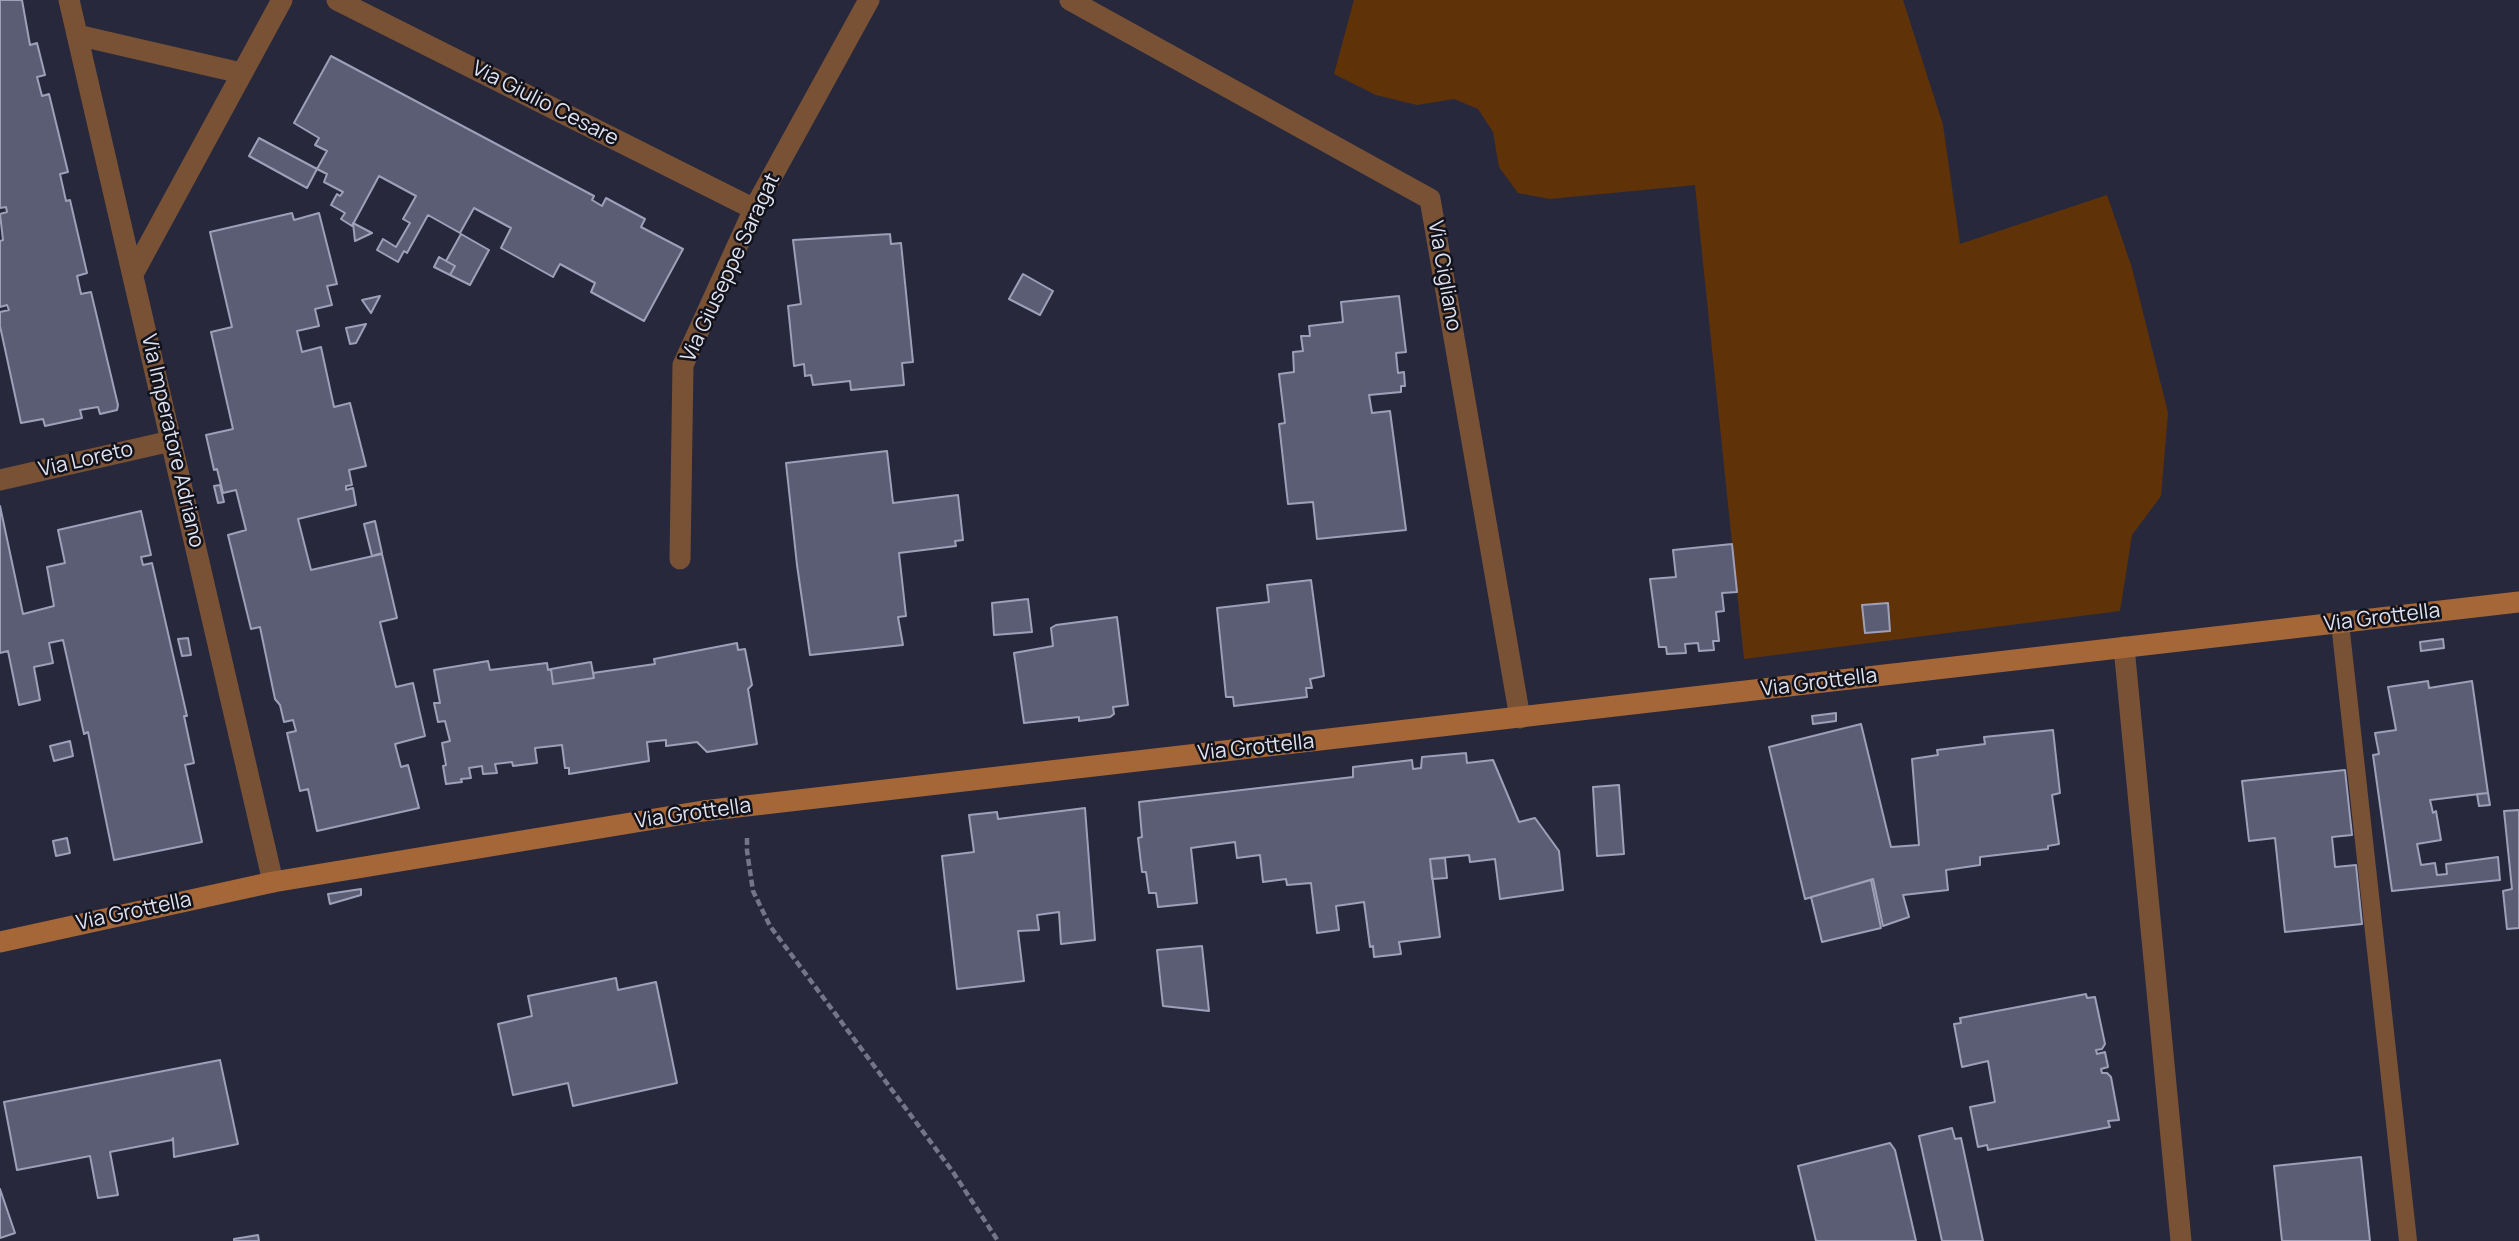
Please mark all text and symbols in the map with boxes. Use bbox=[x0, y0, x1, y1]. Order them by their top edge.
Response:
street label: Via Giulio Cesare bbox=[467, 56, 623, 152]
street label: Via Giuseppe Saragat bbox=[676, 170, 786, 366]
street label: Via Cigliano bbox=[1422, 219, 1466, 333]
street label: Via Imperatore Adriano bbox=[135, 332, 209, 550]
street label: Via Loreto bbox=[36, 437, 136, 483]
street label: Via Grottella bbox=[2322, 598, 2442, 638]
street label: Via Grottella bbox=[1759, 663, 1879, 703]
street label: Via Grottella bbox=[1197, 729, 1315, 767]
street label: Via Grottella bbox=[633, 793, 753, 835]
street label: Via Grottella bbox=[74, 888, 194, 936]

